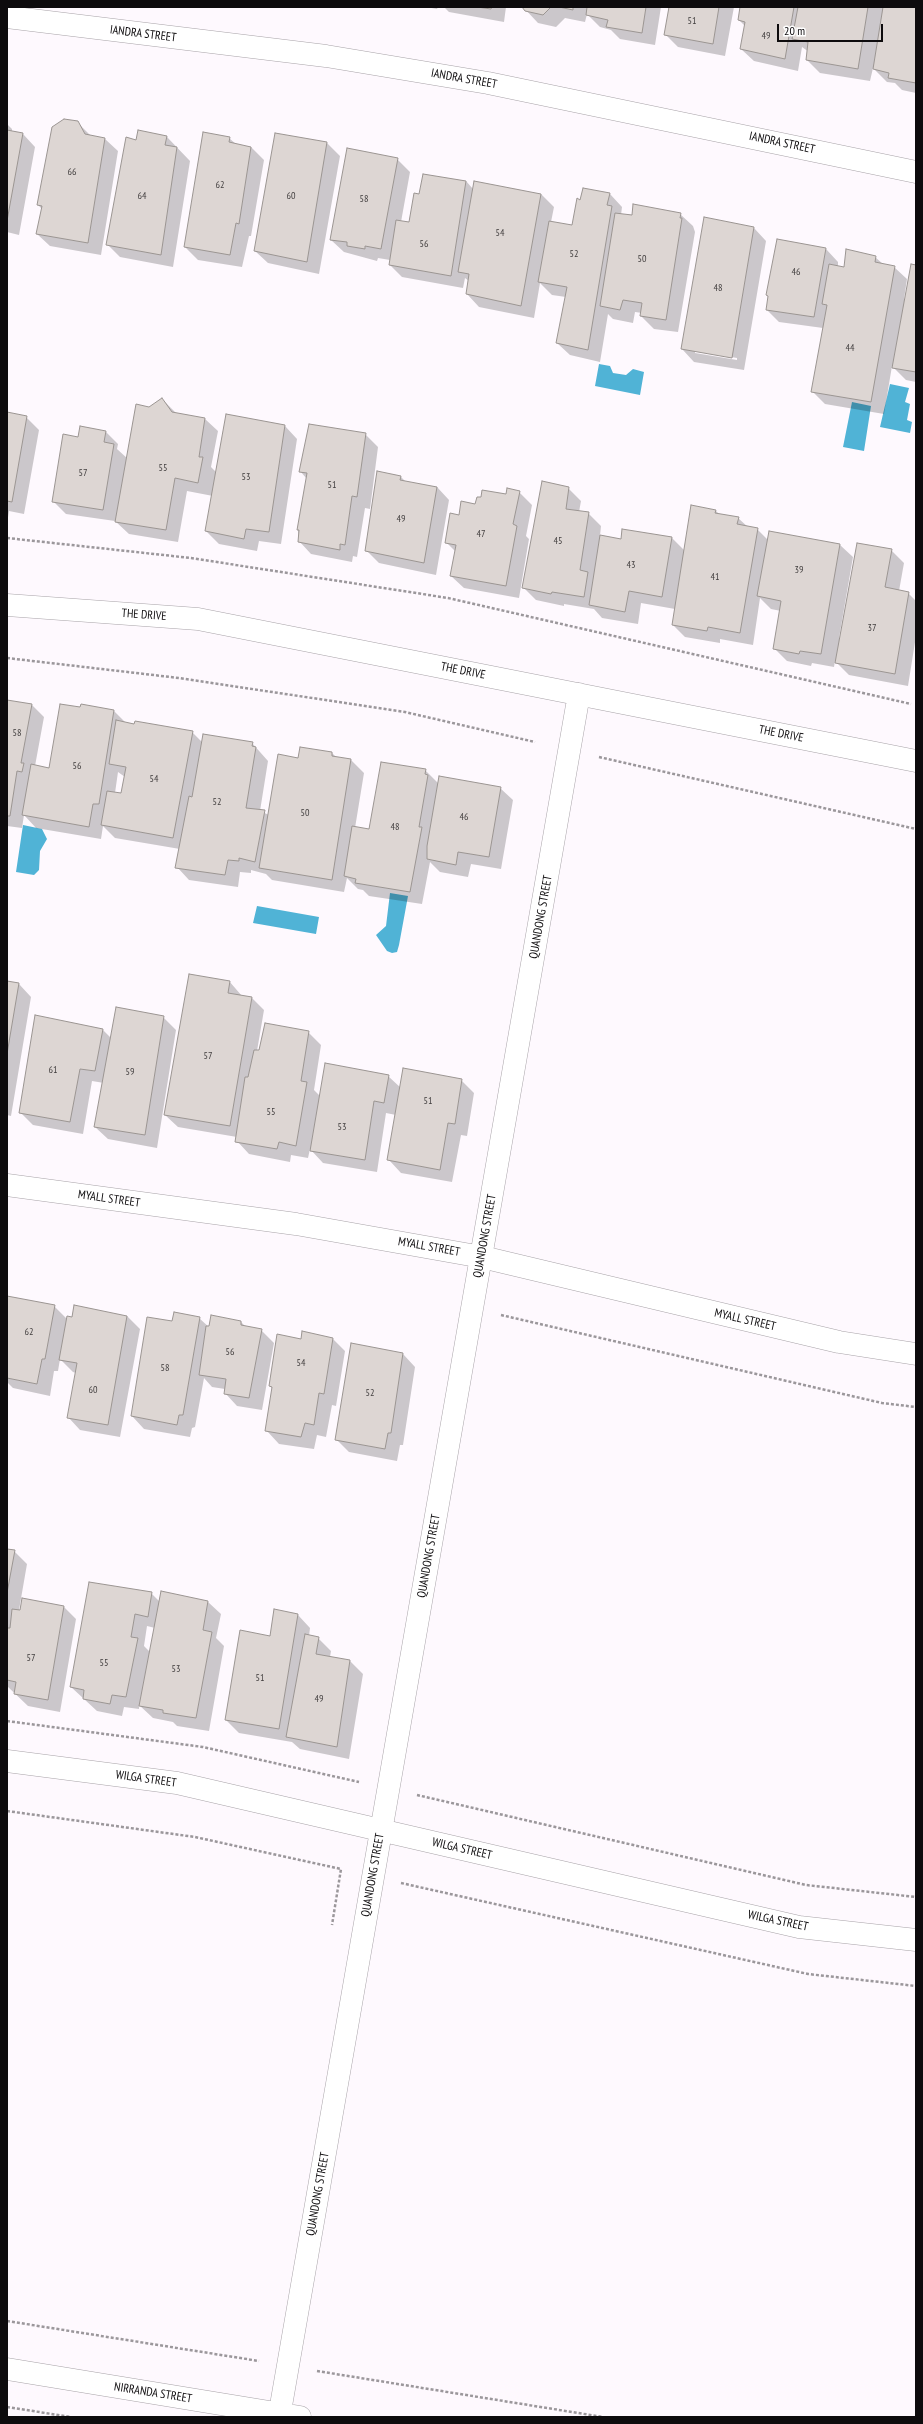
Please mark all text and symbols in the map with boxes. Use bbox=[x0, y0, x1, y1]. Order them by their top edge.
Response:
house number: 51 bbox=[688, 15, 696, 27]
scale bar bbox=[779, 16, 885, 42]
street label: IANDRA STREET bbox=[109, 23, 177, 45]
text: 20 m bbox=[784, 23, 805, 38]
house number: 49 bbox=[762, 30, 770, 42]
street label: IANDRA STREET bbox=[430, 66, 498, 92]
street label: IANDRA STREET bbox=[748, 129, 816, 157]
house number: 66 bbox=[68, 166, 76, 178]
house number: 62 bbox=[216, 179, 224, 191]
house number: 64 bbox=[138, 190, 146, 202]
house number: 60 bbox=[287, 190, 295, 202]
house number: 58 bbox=[360, 193, 368, 205]
house number: 54 bbox=[496, 227, 504, 239]
house number: 56 bbox=[420, 238, 428, 250]
house number: 52 bbox=[570, 248, 578, 260]
house number: 50 bbox=[638, 253, 646, 265]
house number: 46 bbox=[792, 266, 800, 278]
house number: 48 bbox=[714, 282, 722, 294]
house number: 44 bbox=[846, 342, 854, 354]
house number: 55 bbox=[159, 462, 167, 474]
house number: 57 bbox=[79, 467, 87, 479]
house number: 53 bbox=[242, 471, 250, 483]
house number: 51 bbox=[328, 479, 336, 491]
house number: 49 bbox=[397, 513, 405, 525]
house number: 47 bbox=[477, 528, 485, 540]
house number: 45 bbox=[554, 535, 562, 547]
house number: 43 bbox=[627, 559, 635, 571]
house number: 39 bbox=[795, 564, 803, 576]
house number: 41 bbox=[711, 571, 719, 583]
street label: THE DRIVE bbox=[121, 606, 167, 624]
house number: 37 bbox=[868, 622, 876, 634]
street label: THE DRIVE bbox=[440, 660, 486, 682]
street label: THE DRIVE bbox=[758, 723, 804, 745]
house number: 58 bbox=[13, 727, 21, 739]
house number: 56 bbox=[73, 760, 81, 772]
house number: 54 bbox=[150, 773, 158, 785]
house number: 52 bbox=[213, 796, 221, 808]
house number: 50 bbox=[301, 807, 309, 819]
house number: 46 bbox=[460, 811, 468, 823]
house number: 48 bbox=[391, 821, 399, 833]
street label: QUANDONG STREET bbox=[527, 874, 555, 960]
house number: 57 bbox=[204, 1050, 212, 1062]
house number: 61 bbox=[49, 1064, 57, 1076]
house number: 59 bbox=[126, 1066, 134, 1078]
house number: 51 bbox=[424, 1095, 432, 1107]
house number: 55 bbox=[267, 1106, 275, 1118]
house number: 53 bbox=[338, 1121, 346, 1133]
street label: MYALL STREET bbox=[77, 1188, 141, 1210]
street label: QUANDONG STREET bbox=[471, 1193, 499, 1279]
street label: MYALL STREET bbox=[397, 1234, 461, 1260]
street label: MYALL STREET bbox=[713, 1306, 777, 1334]
house number: 62 bbox=[25, 1326, 33, 1338]
house number: 56 bbox=[226, 1346, 234, 1358]
house number: 54 bbox=[297, 1357, 305, 1369]
house number: 58 bbox=[161, 1362, 169, 1374]
house number: 60 bbox=[89, 1384, 97, 1396]
house number: 52 bbox=[366, 1387, 374, 1399]
street label: QUANDONG STREET bbox=[415, 1513, 443, 1599]
house number: 57 bbox=[27, 1652, 35, 1664]
house number: 55 bbox=[100, 1657, 108, 1669]
house number: 53 bbox=[172, 1663, 180, 1675]
house number: 51 bbox=[256, 1672, 264, 1684]
house number: 49 bbox=[315, 1693, 323, 1705]
street label: WILGA STREET bbox=[115, 1768, 177, 1790]
street label: QUANDONG STREET bbox=[359, 1832, 387, 1918]
street label: WILGA STREET bbox=[431, 1835, 493, 1863]
street label: WILGA STREET bbox=[747, 1908, 809, 1934]
street label: QUANDONG STREET bbox=[304, 2151, 332, 2237]
street label: NIRRANDA STREET bbox=[113, 2380, 193, 2406]

